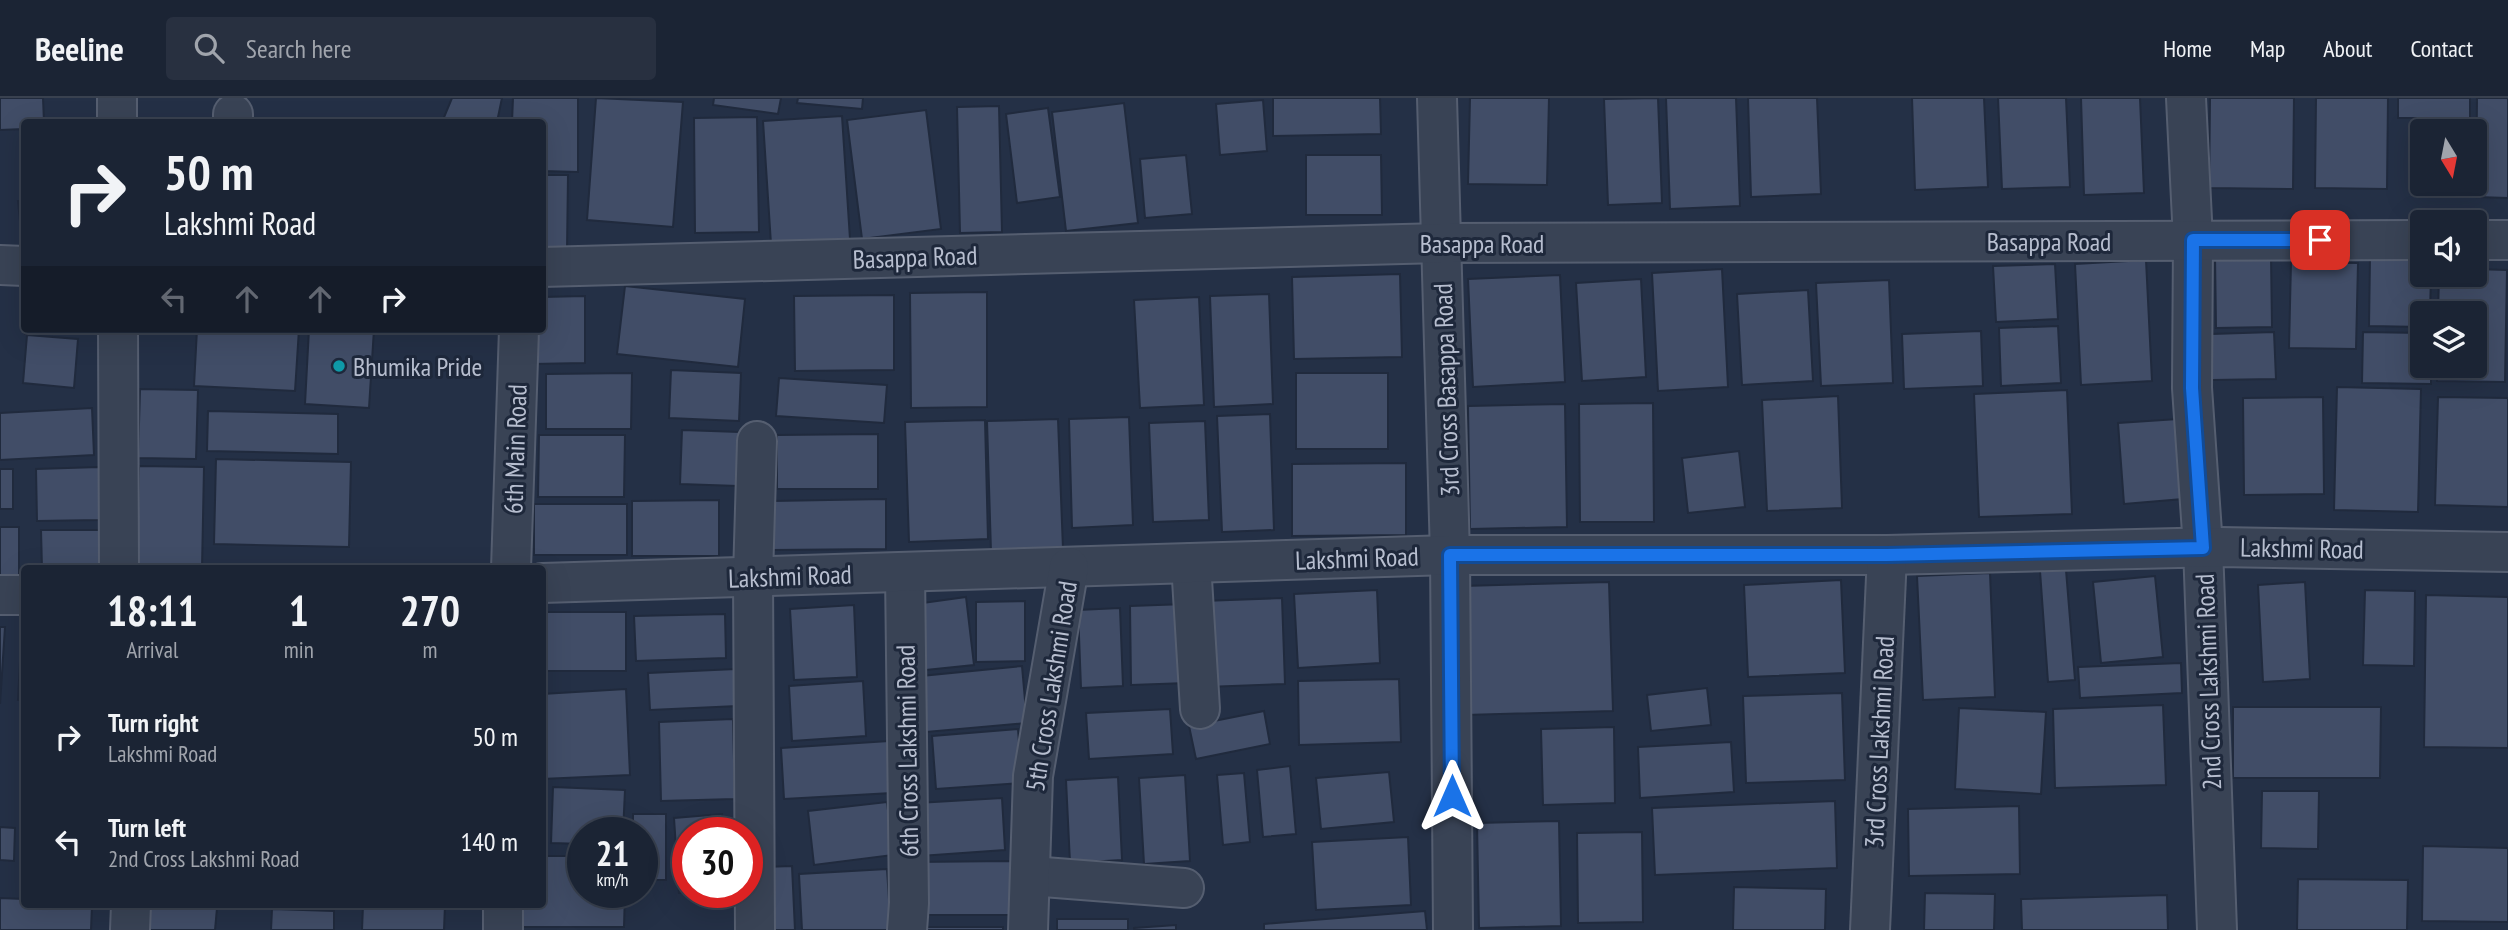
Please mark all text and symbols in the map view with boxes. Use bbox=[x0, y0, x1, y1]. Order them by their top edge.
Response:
search box bbox=[166, 17, 656, 80]
text: Beeline bbox=[35, 27, 124, 70]
icon: search bbox=[190, 29, 228, 67]
text: Search here bbox=[246, 32, 351, 65]
text: Home bbox=[2163, 33, 2212, 64]
text: Map bbox=[2250, 33, 2285, 64]
text: About bbox=[2323, 33, 2372, 64]
text: Contact bbox=[2410, 33, 2473, 64]
north arrow bbox=[2410, 119, 2487, 196]
map controls bbox=[2410, 119, 2487, 378]
text: 50 m bbox=[164, 140, 253, 204]
icon: right bbox=[49, 147, 140, 238]
text: Lakshmi Road bbox=[164, 202, 316, 244]
pin bbox=[2290, 210, 2350, 270]
button: sound bbox=[2410, 210, 2487, 287]
icon: arrive bbox=[2301, 221, 2339, 259]
street label: Basappa Road bbox=[1987, 225, 2111, 258]
street label: Basappa Road bbox=[1420, 227, 1544, 260]
street label: Basappa Road bbox=[852, 238, 978, 276]
icon: left bbox=[155, 280, 193, 318]
icon: ahead bbox=[228, 280, 266, 318]
icon: ahead bbox=[301, 280, 339, 318]
icon: right bbox=[374, 280, 412, 318]
street label: 3rd Cross Basappa Road bbox=[1426, 283, 1466, 497]
button: layers bbox=[2410, 301, 2487, 378]
place label: Bhumika Pride bbox=[353, 350, 482, 383]
marker: Bhumika Pride bbox=[331, 358, 347, 374]
street label: 6th Main Road bbox=[496, 384, 534, 514]
street label: Lakshmi Road bbox=[2240, 530, 2364, 566]
street label: Lakshmi Road bbox=[1295, 539, 1419, 577]
street label: Lakshmi Road bbox=[728, 557, 852, 595]
street label: 2nd Cross Lakshmi Road bbox=[2188, 573, 2228, 791]
street label: 5th Cross Lakshmi Road bbox=[1018, 579, 1084, 793]
text: 18:11 bbox=[107, 583, 198, 638]
text: 1 bbox=[289, 583, 309, 638]
text: 270 bbox=[400, 583, 460, 638]
text: Arrival bbox=[126, 635, 178, 664]
text: min bbox=[284, 635, 314, 664]
text: m bbox=[422, 635, 437, 664]
street label: 3rd Cross Lakshmi Road bbox=[1857, 635, 1901, 849]
street label: 6th Cross Lakshmi Road bbox=[889, 645, 925, 857]
text: Turn right bbox=[108, 706, 199, 739]
icon: right bbox=[49, 718, 87, 756]
text: 50 m bbox=[472, 720, 518, 753]
text: Lakshmi Road bbox=[108, 739, 217, 768]
position arrow bbox=[1415, 759, 1489, 833]
text: Turn left bbox=[108, 811, 186, 844]
speed limit sign: 30 bbox=[672, 817, 763, 908]
icon: left bbox=[49, 823, 87, 861]
text: 140 m bbox=[460, 825, 518, 858]
text: 21 bbox=[596, 830, 629, 876]
text: 2nd Cross Lakshmi Road bbox=[108, 844, 300, 873]
text: km/h bbox=[597, 868, 628, 891]

